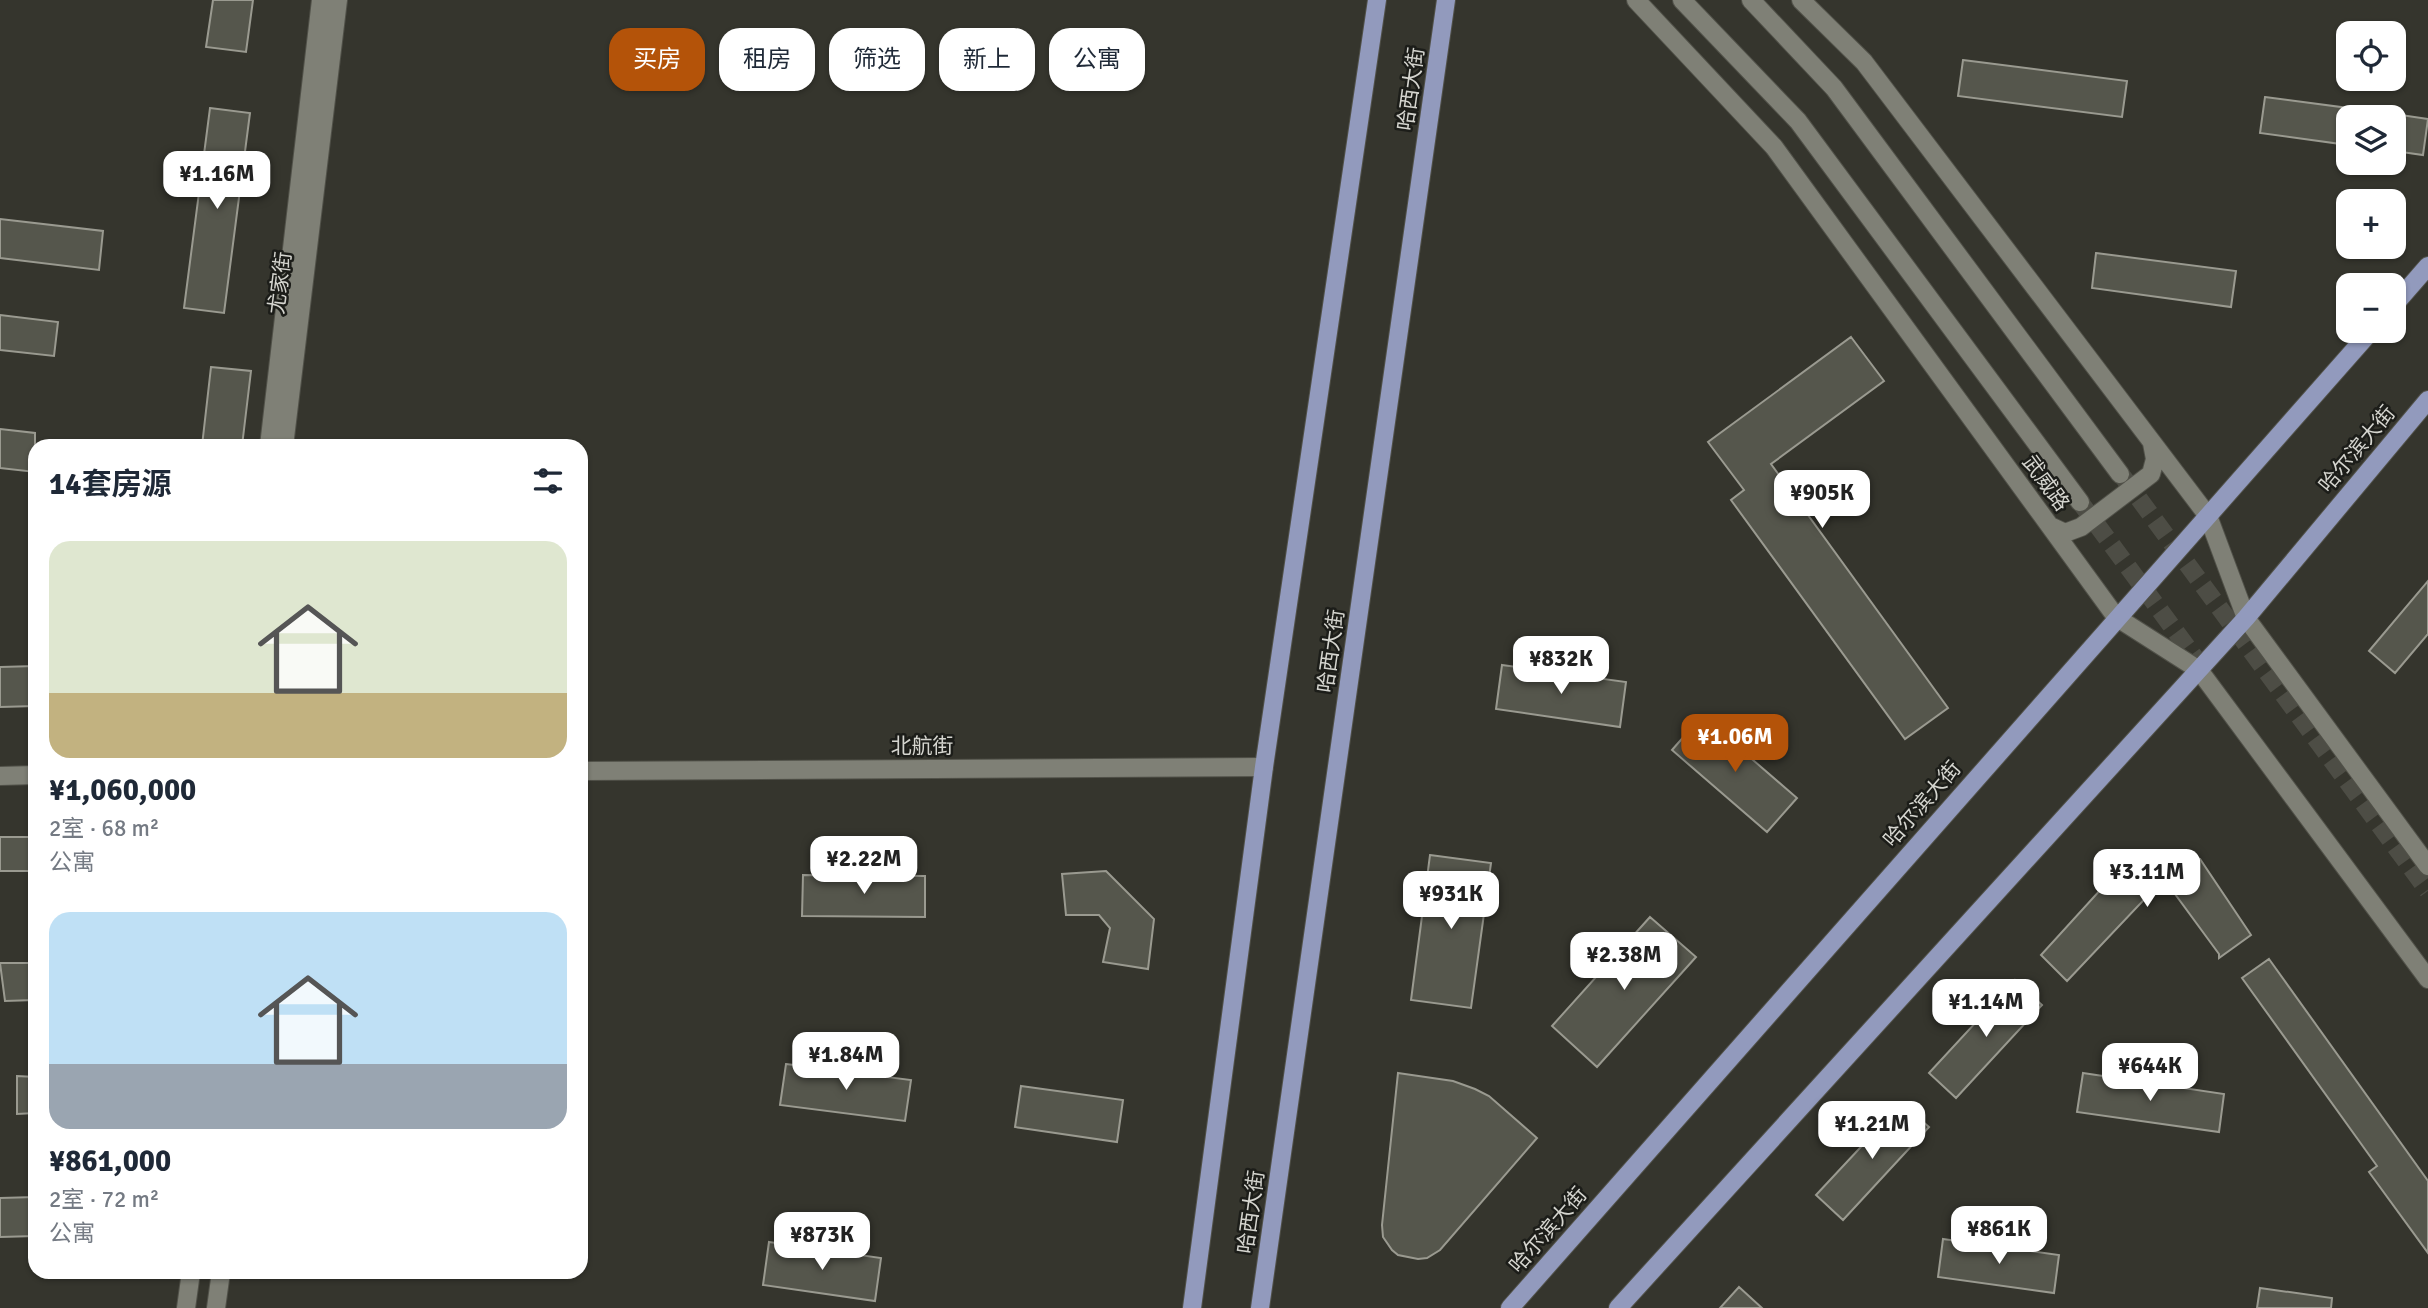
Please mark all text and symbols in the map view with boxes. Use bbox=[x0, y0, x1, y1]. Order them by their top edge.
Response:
map controls bbox=[2336, 21, 2406, 343]
button: locate bbox=[2336, 21, 2406, 91]
chip: 买房 bbox=[609, 28, 705, 91]
chip: 租房 bbox=[719, 28, 815, 91]
chip: 筛选 bbox=[829, 28, 925, 91]
chip: 新上 bbox=[939, 28, 1035, 91]
chip: 公寓 bbox=[1049, 28, 1145, 91]
street label: 哈西大街 bbox=[1392, 46, 1430, 132]
button: layers bbox=[2336, 105, 2406, 175]
pin: ¥1.16M bbox=[160, 152, 274, 211]
text: ¥1.16M bbox=[179, 159, 255, 188]
button: + bbox=[2336, 189, 2406, 259]
street label: 尤家街 bbox=[263, 250, 297, 316]
button: − bbox=[2336, 273, 2406, 343]
street label: 哈尔滨大街 bbox=[2313, 400, 2401, 498]
street label: 武威路 bbox=[2017, 450, 2075, 516]
icon: filters bbox=[529, 462, 567, 500]
text: 14套房源 bbox=[49, 466, 171, 503]
pin: ¥905K bbox=[1773, 470, 1871, 530]
text: ¥905K bbox=[1790, 478, 1854, 507]
icon: home bbox=[245, 586, 371, 712]
street label: 哈西大街 bbox=[1312, 608, 1350, 694]
pin: ¥832K bbox=[1512, 636, 1610, 696]
text: ¥832K bbox=[1529, 644, 1593, 673]
pin: ¥1.06M bbox=[1678, 714, 1792, 774]
text: ¥1.06M bbox=[1697, 722, 1773, 751]
street label: 北航街 bbox=[891, 733, 954, 759]
street label: 哈尔滨大街 bbox=[1878, 756, 1966, 852]
text: ¥1,060,000 bbox=[49, 772, 196, 809]
text: 2室 · 68 m² bbox=[49, 814, 159, 843]
pin: ¥2.22M bbox=[807, 836, 921, 896]
text: ¥2.22M bbox=[826, 844, 902, 873]
text: 公寓 bbox=[49, 848, 95, 877]
pin: ¥3.11M bbox=[2090, 850, 2204, 909]
text: ¥3.11M bbox=[2109, 857, 2185, 886]
pin: ¥931K bbox=[1402, 872, 1500, 931]
text: ¥931K bbox=[1419, 879, 1483, 908]
pin: ¥2.38M bbox=[1567, 932, 1681, 992]
text: ¥2.38M bbox=[1586, 940, 1662, 969]
icon: home bbox=[245, 957, 371, 1083]
pin: ¥1.14M bbox=[1929, 979, 2043, 1039]
text: ¥1.14M bbox=[1948, 987, 2024, 1016]
pin: ¥1.84M bbox=[789, 1032, 903, 1092]
text: ¥1.84M bbox=[808, 1040, 884, 1069]
pin: ¥644K bbox=[2101, 1044, 2199, 1103]
text: ¥644K bbox=[2118, 1051, 2182, 1080]
pin: ¥1.21M bbox=[1815, 1102, 1929, 1161]
text: ¥1.21M bbox=[1834, 1109, 1910, 1138]
text: ¥861,000 bbox=[49, 1143, 171, 1180]
street label: 哈西大街 bbox=[1232, 1169, 1270, 1255]
street label: 哈尔滨大街 bbox=[1504, 1182, 1592, 1278]
text: 2室 · 72 m² bbox=[49, 1185, 159, 1214]
pin: ¥861K bbox=[1950, 1206, 2048, 1266]
pin: ¥873K bbox=[773, 1212, 871, 1272]
text: ¥861K bbox=[1967, 1214, 2031, 1243]
text: 公寓 bbox=[49, 1219, 95, 1248]
text: ¥873K bbox=[790, 1220, 854, 1249]

